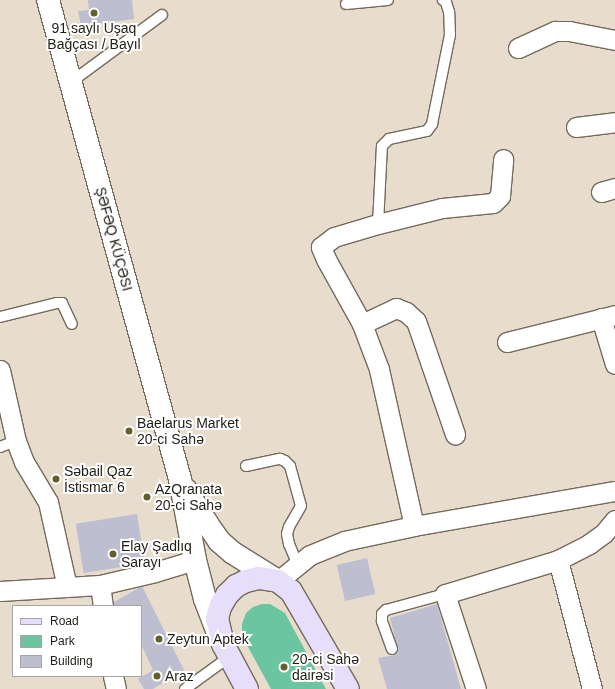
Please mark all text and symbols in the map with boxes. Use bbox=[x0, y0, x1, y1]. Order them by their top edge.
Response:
marker: 91 saylı Uşaq Bağçası / Bayıl bbox=[89, 8, 99, 18]
place label: 91 saylı Uşaq Bağçası / Bayıl bbox=[47, 20, 141, 52]
street label: ŞƏFƏQ KÜÇƏSI bbox=[92, 185, 136, 293]
place label: Baelarus Market 20-ci Sahə bbox=[137, 415, 239, 448]
marker: Baelarus Market 20-ci Sahə bbox=[124, 426, 134, 436]
place label: Səbail Qaz İstismar 6 bbox=[64, 463, 132, 496]
marker: Səbail Qaz İstismar 6 bbox=[51, 474, 61, 484]
place label: AzQranata 20-ci Sahə bbox=[155, 481, 222, 514]
marker: AzQranata 20-ci Sahə bbox=[142, 492, 152, 502]
place label: Elay Şadlıq Sarayı bbox=[121, 538, 192, 570]
marker: Elay Şadlıq Sarayı bbox=[108, 549, 118, 559]
legend bbox=[12, 605, 142, 677]
text: Road bbox=[50, 614, 79, 628]
place label: Zeytun Aptek bbox=[167, 631, 249, 647]
text: Park bbox=[50, 634, 75, 648]
marker: Zeytun Aptek bbox=[154, 634, 164, 644]
place label: 20-ci Sahə dairəsi bbox=[292, 651, 359, 684]
text: Building bbox=[50, 654, 93, 668]
marker: 20-ci Sahə dairəsi bbox=[279, 662, 289, 672]
place label: Araz bbox=[165, 668, 194, 684]
marker: Araz bbox=[152, 671, 162, 681]

